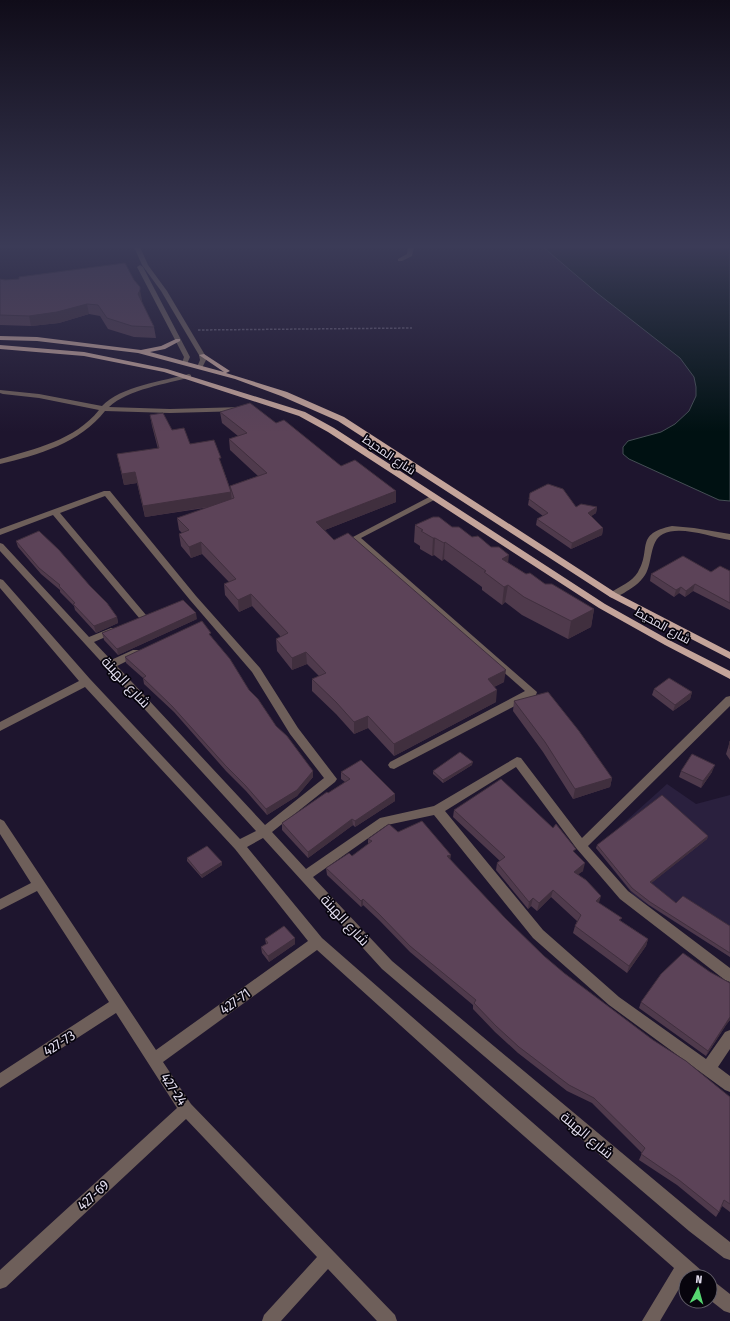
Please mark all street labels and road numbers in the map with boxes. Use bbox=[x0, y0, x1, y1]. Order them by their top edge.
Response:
street label: شارع المحيط bbox=[359, 432, 418, 479]
street label: شارع المحيط bbox=[632, 605, 693, 648]
street label: شارع الهبنة bbox=[98, 653, 154, 711]
street label: شارع الهبنة bbox=[317, 891, 373, 949]
street label: 427-71 bbox=[217, 985, 254, 1018]
street label: 427-73 bbox=[40, 1027, 78, 1060]
street label: 427-24 bbox=[157, 1070, 191, 1109]
street label: شارع الهبنة bbox=[557, 1108, 617, 1162]
street label: 427-69 bbox=[74, 1176, 113, 1214]

